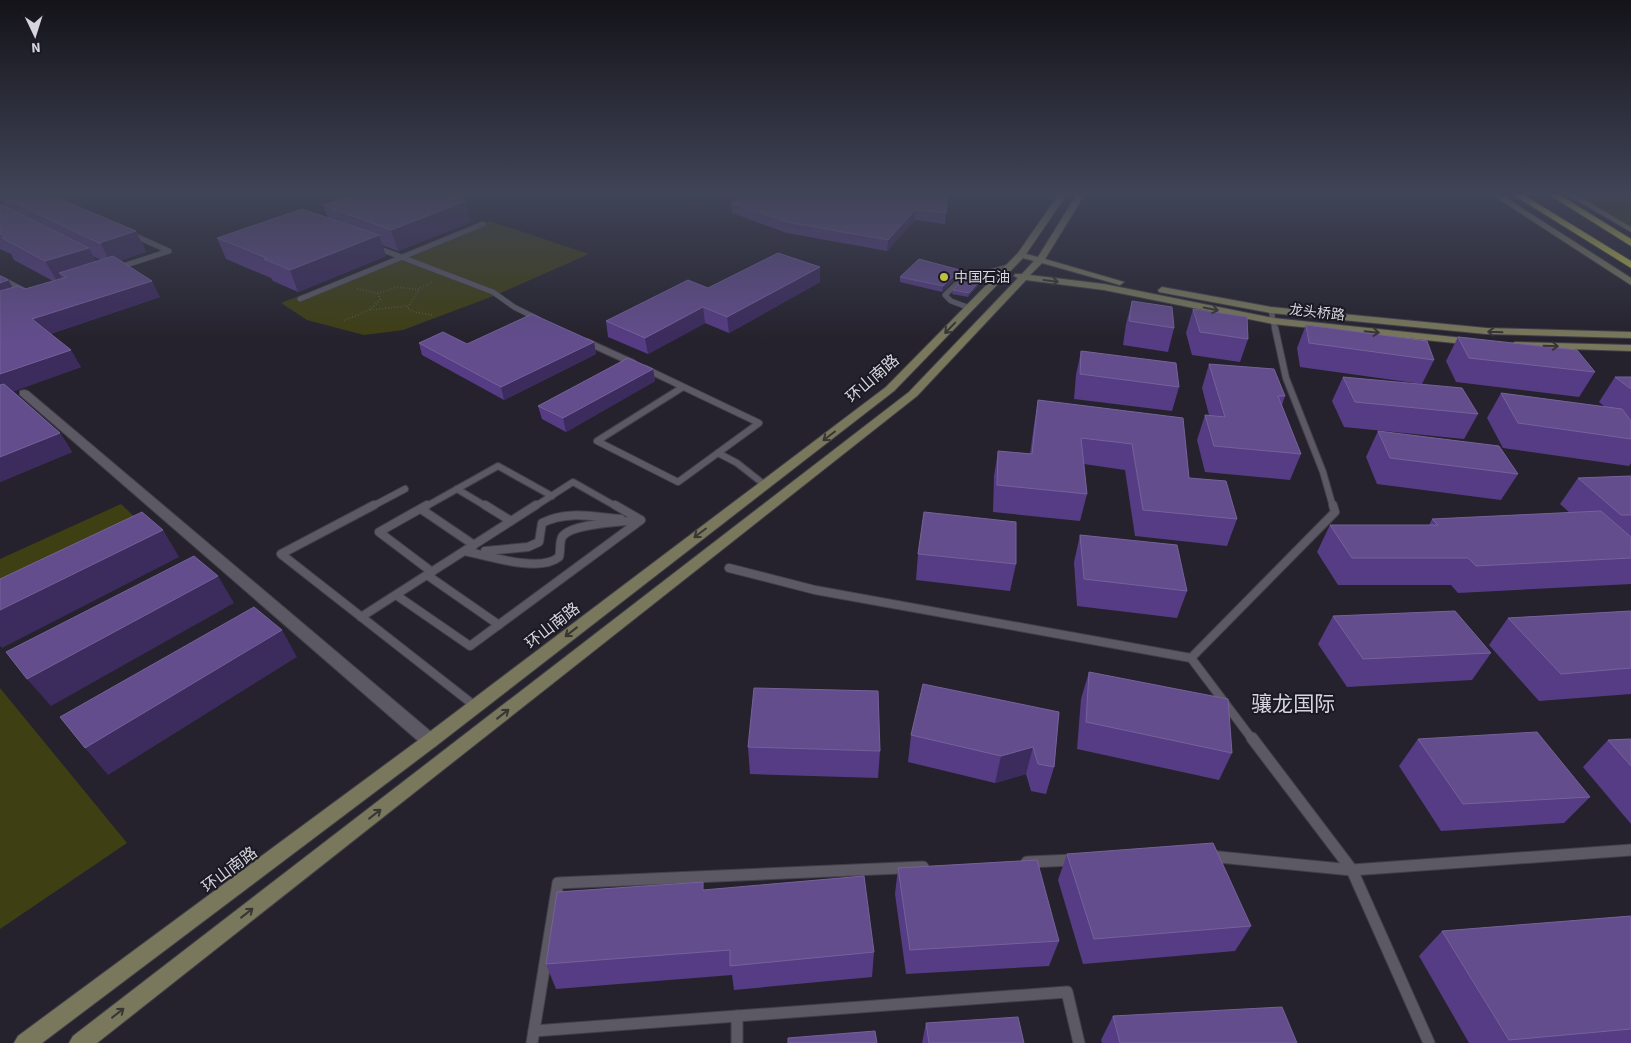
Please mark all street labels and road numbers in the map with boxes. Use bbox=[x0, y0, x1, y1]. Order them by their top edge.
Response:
street label: 龙头桥路 bbox=[1288, 300, 1346, 326]
street label: 环山南路 bbox=[841, 349, 904, 408]
street label: 环山南路 bbox=[521, 597, 585, 654]
street label: 环山南路 bbox=[197, 842, 262, 898]

